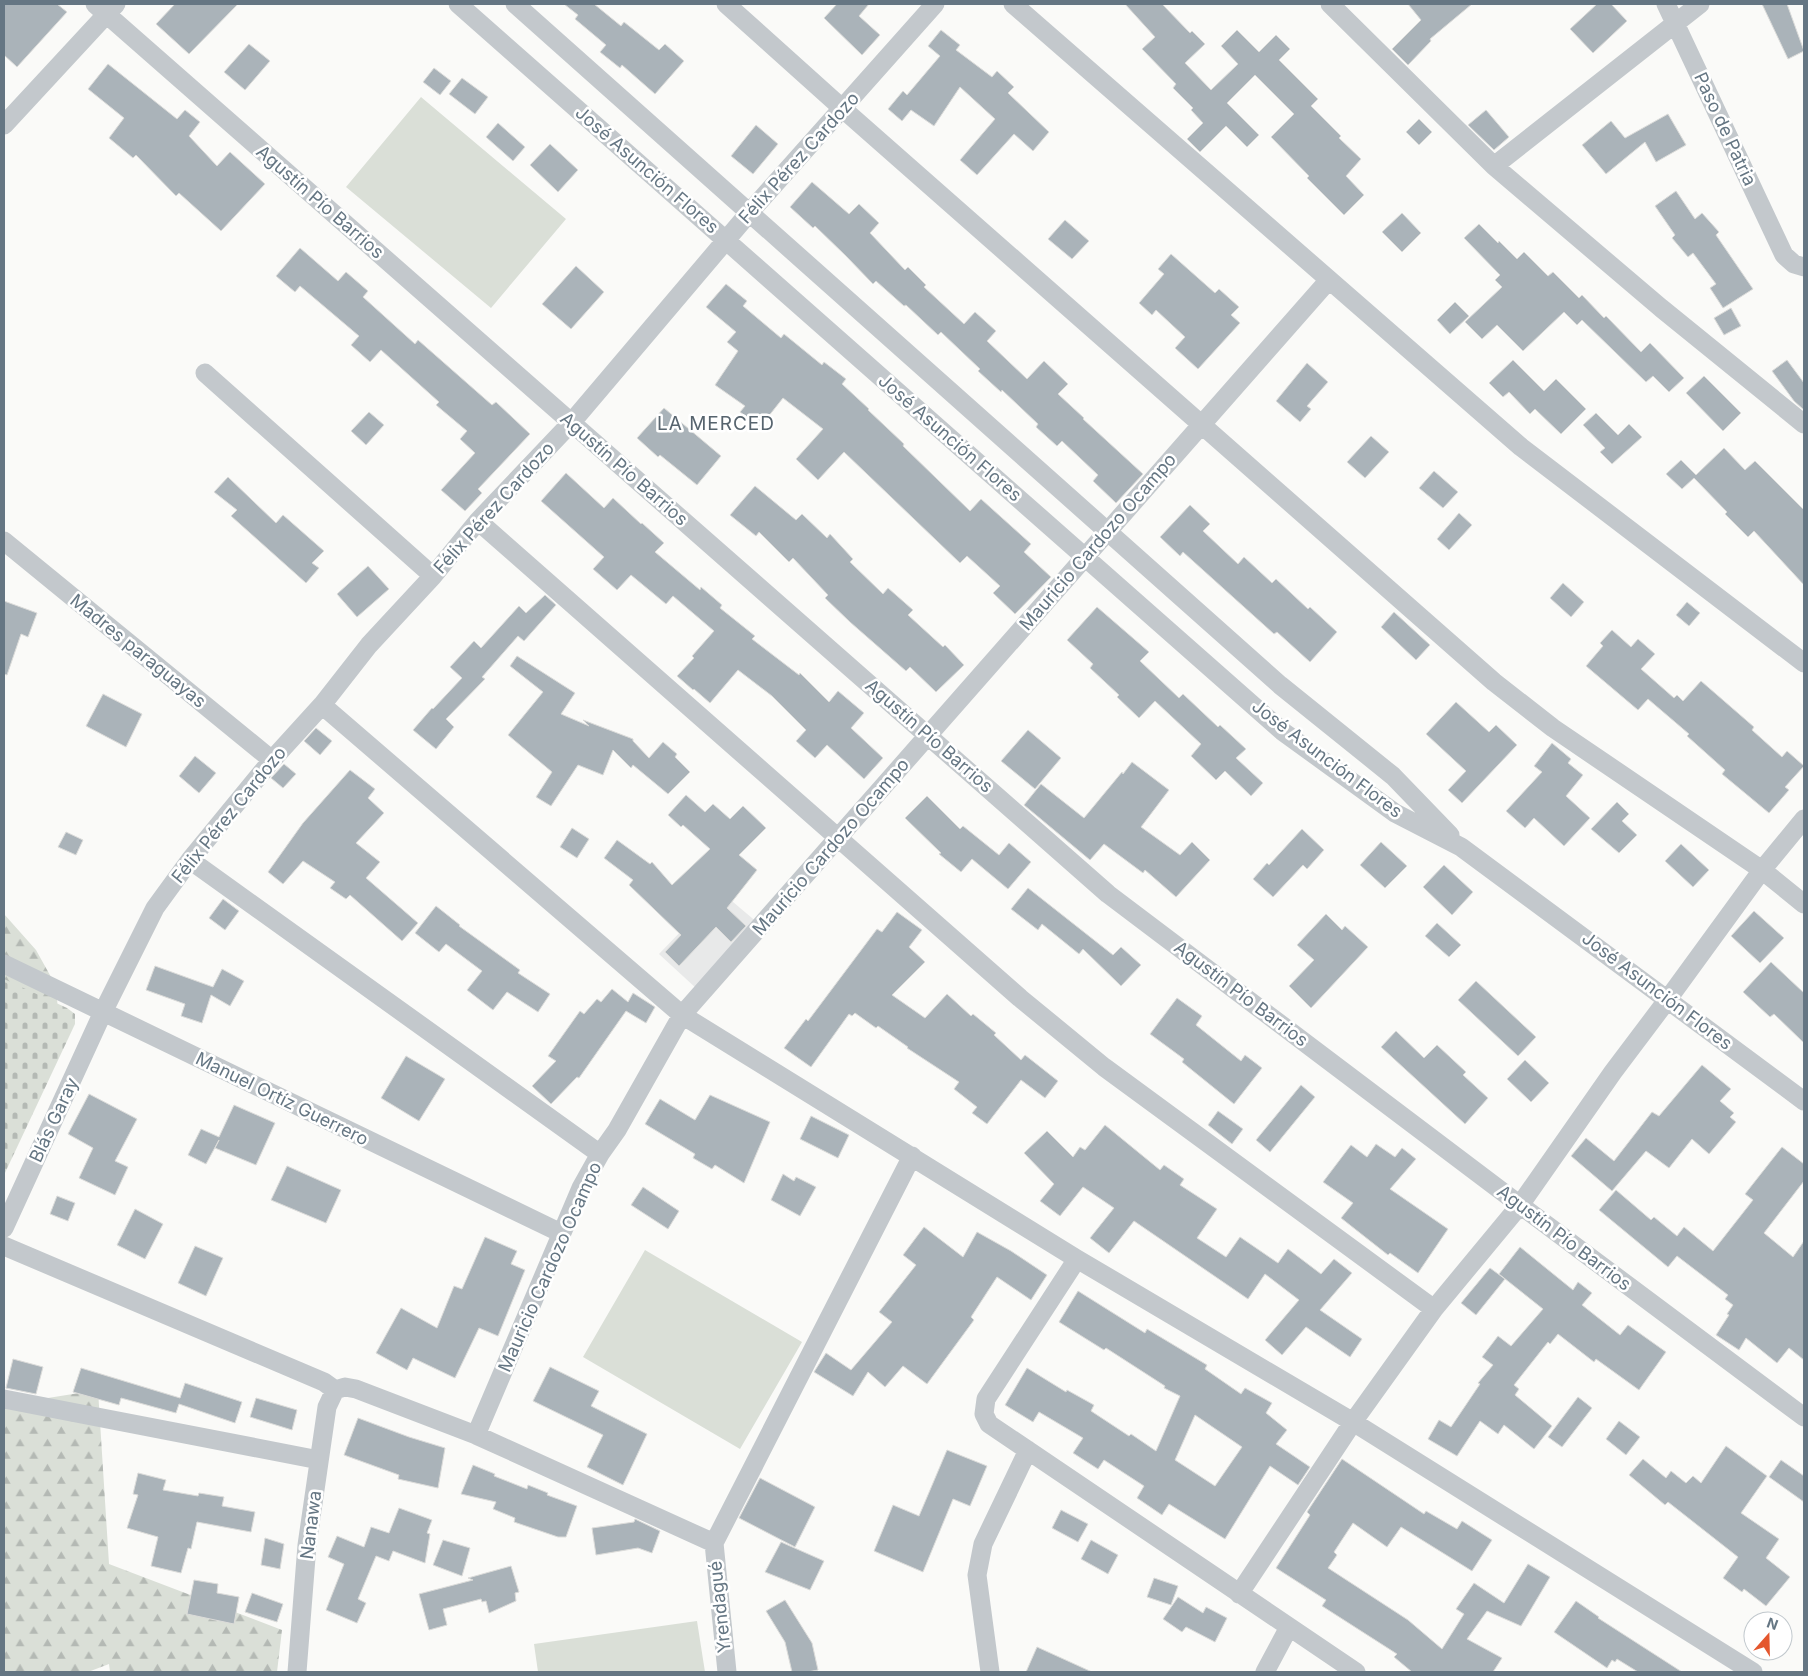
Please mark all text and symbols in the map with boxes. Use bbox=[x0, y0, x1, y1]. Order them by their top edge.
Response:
street label: Paso de Patria bbox=[1690, 69, 1761, 189]
street label: Félix Pérez Cardozo bbox=[734, 88, 863, 228]
street label: José Asunción Flores bbox=[571, 102, 723, 237]
street label: Agustín Pío Barrios bbox=[252, 141, 388, 263]
street label: José Asunción Flores bbox=[874, 370, 1026, 505]
street label: Agustín Pío Barrios bbox=[556, 408, 692, 530]
district label: LA MERCED bbox=[657, 412, 775, 435]
street label: Félix Pérez Cardozo bbox=[429, 438, 558, 578]
street label: Mauricio Cardozo Ocampo bbox=[1015, 449, 1180, 634]
street label: Madres paraguayas bbox=[66, 589, 210, 712]
street label: Agustín Pío Barrios bbox=[861, 675, 997, 797]
street label: José Asunción Flores bbox=[1248, 695, 1407, 822]
street label: Félix Pérez Cardozo bbox=[167, 742, 290, 887]
street label: Mauricio Cardozo Ocampo bbox=[748, 754, 913, 939]
street label: José Asunción Flores bbox=[1578, 927, 1737, 1054]
street label: Agustín Pío Barrios bbox=[1170, 936, 1312, 1051]
street label: Manuel Ortíz Guerrero bbox=[192, 1048, 372, 1150]
street label: Blás Garay bbox=[25, 1074, 82, 1166]
street label: Mauricio Cardozo Ocampo bbox=[494, 1159, 605, 1375]
street label: Agustín Pío Barrios bbox=[1493, 1180, 1635, 1295]
street label: Nanawa bbox=[296, 1489, 325, 1561]
street label: Yrendagué bbox=[704, 1560, 735, 1654]
north arrow bbox=[1743, 1611, 1793, 1661]
text: N bbox=[1765, 1614, 1781, 1633]

